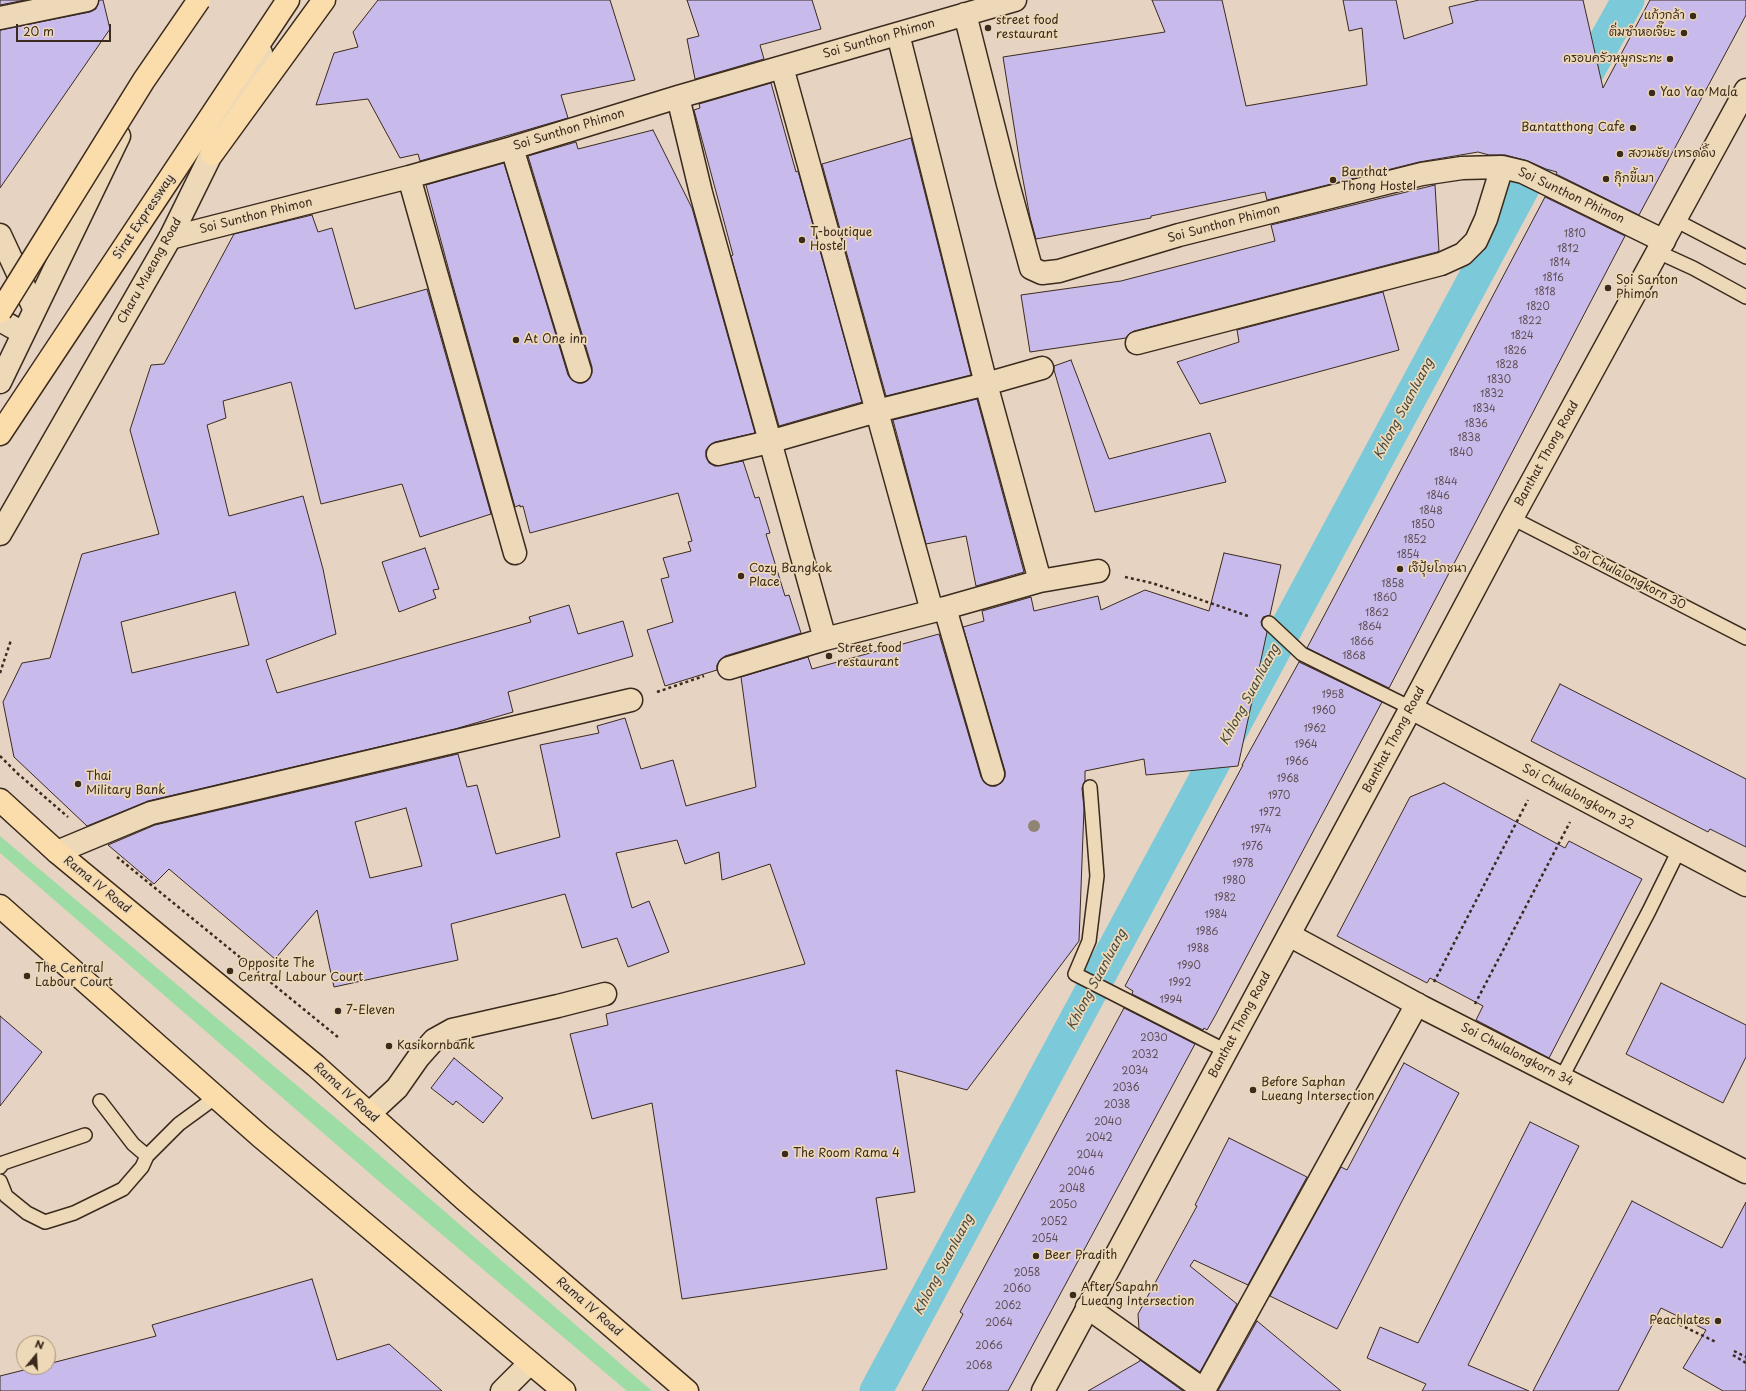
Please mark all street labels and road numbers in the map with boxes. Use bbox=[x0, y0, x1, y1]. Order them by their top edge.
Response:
street label: Soi Sunthon Phimon bbox=[821, 16, 937, 62]
street label: Soi Sunthon Phimon bbox=[512, 106, 626, 154]
street label: Soi Sunthon Phimon bbox=[1516, 165, 1626, 227]
street label: Sirat Expressway bbox=[110, 172, 178, 262]
street label: Soi Sunthon Phimon bbox=[198, 195, 314, 237]
street label: Soi Sunthon Phimon bbox=[1166, 202, 1282, 246]
street label: Charu Mueang Road bbox=[115, 216, 185, 326]
street label: Banthat Thong Road bbox=[1512, 399, 1582, 509]
street label: Soi Chulalongkorn 30 bbox=[1570, 543, 1688, 613]
street label: Banthat Thong Road bbox=[1360, 684, 1428, 796]
street label: Soi Chulalongkorn 32 bbox=[1519, 761, 1637, 833]
street label: Rama IV Road bbox=[60, 853, 134, 917]
street label: Banthat Thong Road bbox=[1206, 969, 1274, 1081]
street label: Soi Chulalongkorn 34 bbox=[1458, 1020, 1576, 1090]
street label: Rama IV Road bbox=[311, 1060, 381, 1126]
street label: Rama IV Road bbox=[553, 1274, 625, 1340]

